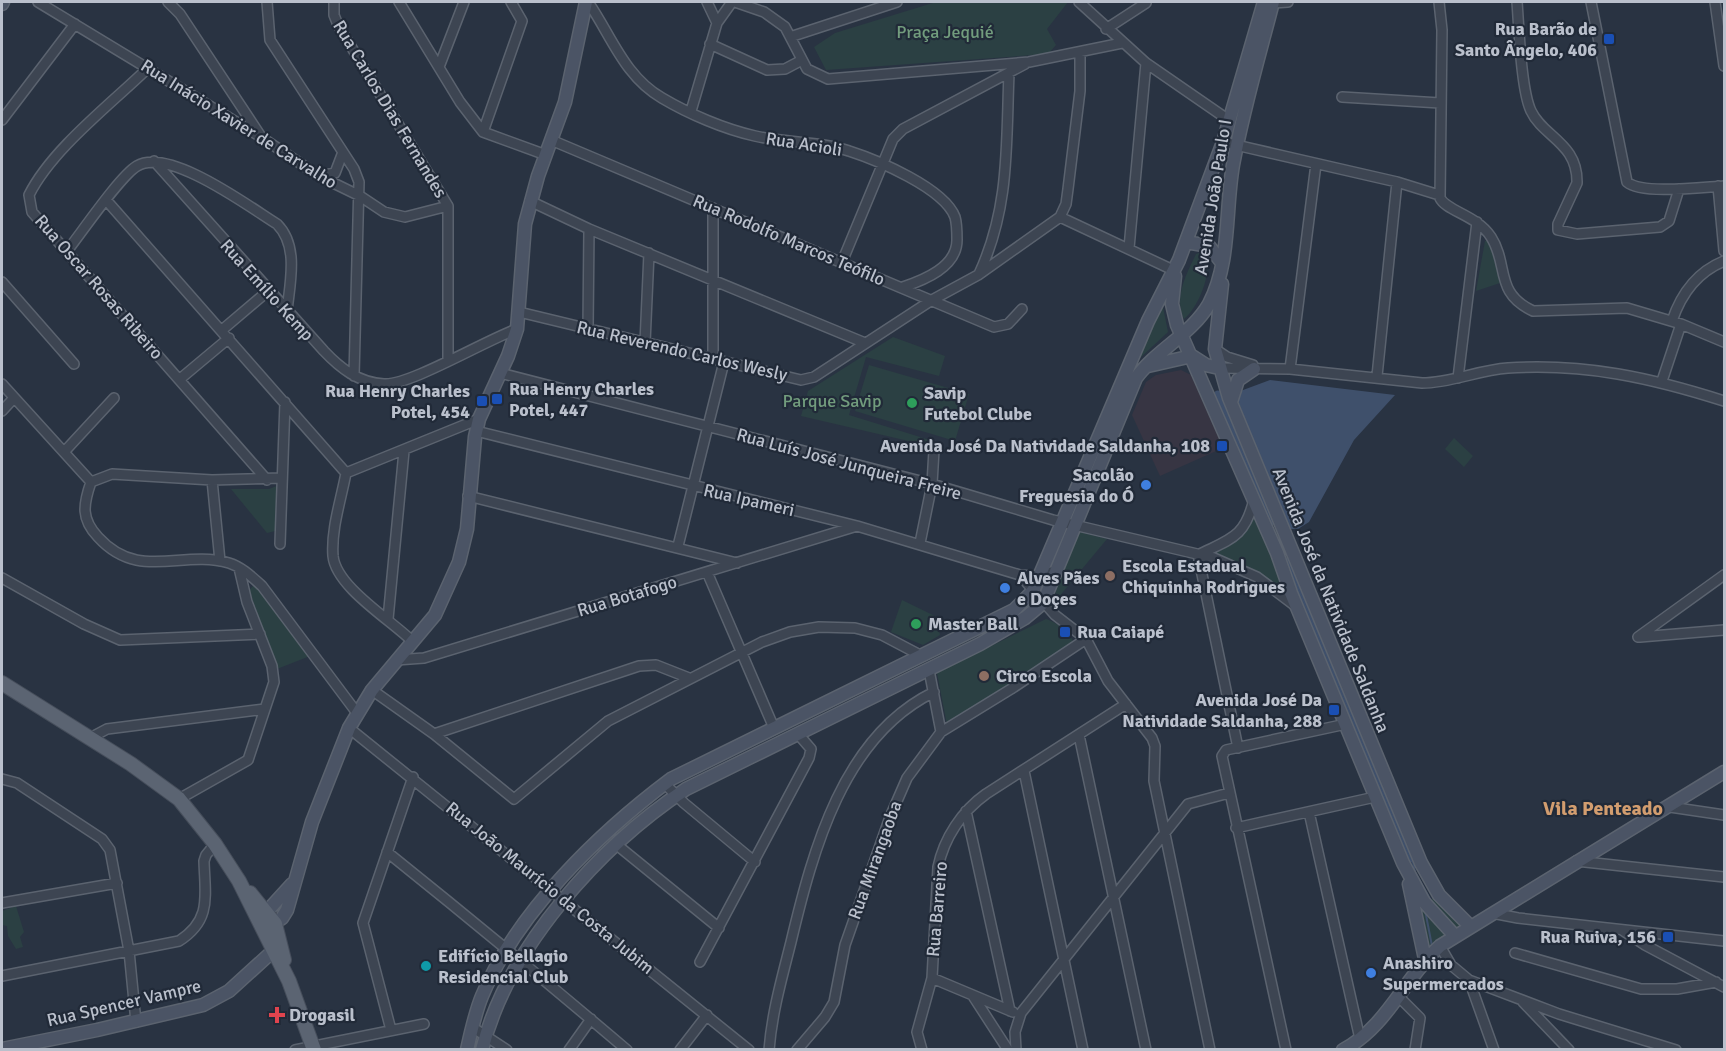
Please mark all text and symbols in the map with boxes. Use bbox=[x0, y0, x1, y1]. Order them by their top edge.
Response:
street label: Rua Carlos Dias Fernandes bbox=[328, 16, 452, 202]
place label: Rua Barão de Santo Ângelo, 406 bbox=[1455, 18, 1597, 61]
park label: Praça Jequié bbox=[896, 21, 994, 43]
marker: Rua Barão de Santo Ângelo, 406 bbox=[1602, 32, 1616, 46]
street label: Rua Inácio Xavier de Carvalho bbox=[137, 54, 341, 194]
street label: Avenida João Paulo I bbox=[1190, 118, 1236, 276]
street label: Rua Acioli bbox=[764, 127, 844, 161]
street label: Rua Rodolfo Marcos Teófilo bbox=[690, 190, 888, 290]
street label: Rua Oscar Rosas Ribeiro bbox=[30, 210, 168, 364]
street label: Rua Emílio Kemp bbox=[216, 235, 318, 345]
street label: Rua Reverendo Carlos Wesly bbox=[575, 316, 790, 386]
place label: Rua Henry Charles Potel, 447 bbox=[509, 378, 654, 421]
place label: Rua Henry Charles Potel, 454 bbox=[325, 380, 470, 423]
place label: Savip Futebol Clube bbox=[924, 382, 1032, 425]
park label: Parque Savip bbox=[783, 390, 881, 412]
marker: Rua Henry Charles Potel, 447 bbox=[490, 392, 504, 406]
marker: Rua Henry Charles Potel, 454 bbox=[475, 394, 489, 408]
marker: Savip Futebol Clube bbox=[905, 396, 919, 410]
street label: Rua Luís José Junqueira Freire bbox=[734, 423, 964, 505]
place label: Avenida José Da Natividade Saldanha, 108 bbox=[880, 435, 1210, 457]
marker: Avenida José Da Natividade Saldanha, 108 bbox=[1215, 439, 1229, 453]
place label: Sacolão Freguesia do Ó bbox=[1019, 464, 1134, 507]
street label: Avenida José da Natividade Saldanha bbox=[1268, 464, 1394, 736]
marker: Sacolão Freguesia do Ó bbox=[1139, 478, 1153, 492]
street label: Rua Ipameri bbox=[701, 479, 797, 521]
place label: Escola Estadual Chiquinha Rodrigues bbox=[1122, 555, 1285, 598]
place label: Alves Pães e Doçes bbox=[1017, 567, 1099, 610]
marker: Escola Estadual Chiquinha Rodrigues bbox=[1103, 569, 1117, 583]
street label: Rua Botafogo bbox=[575, 570, 679, 622]
marker: Alves Pães e Doçes bbox=[998, 581, 1012, 595]
place label: Master Ball bbox=[928, 613, 1019, 635]
marker: Master Ball bbox=[909, 617, 923, 631]
place label: Rua Caiapé bbox=[1077, 621, 1164, 643]
marker: Rua Caiapé bbox=[1058, 625, 1072, 639]
place label: Circo Escola bbox=[996, 665, 1092, 687]
marker: Circo Escola bbox=[977, 669, 991, 683]
place label: Avenida José Da Natividade Saldanha, 288 bbox=[1122, 689, 1322, 732]
marker: Avenida José Da Natividade Saldanha, 288 bbox=[1327, 703, 1341, 717]
district label: Vila Penteado bbox=[1543, 796, 1663, 821]
street label: Rua João Maurício da Costa Jubim bbox=[441, 797, 659, 979]
street label: Rua Mirangaoba bbox=[843, 798, 907, 922]
street label: Rua Barreiro bbox=[922, 860, 952, 958]
place label: Rua Ruiva, 156 bbox=[1540, 926, 1656, 948]
marker: Rua Ruiva, 156 bbox=[1661, 930, 1675, 944]
place label: Edifício Bellagio Residencial Club bbox=[438, 945, 569, 988]
place label: Anashiro Supermercados bbox=[1383, 952, 1504, 995]
marker: Edifício Bellagio Residencial Club bbox=[419, 959, 433, 973]
marker: Anashiro Supermercados bbox=[1364, 966, 1378, 980]
street label: Rua Spencer Vampre bbox=[45, 975, 203, 1031]
place label: Drogasil bbox=[289, 1004, 356, 1026]
marker: Drogasil bbox=[270, 1008, 284, 1022]

